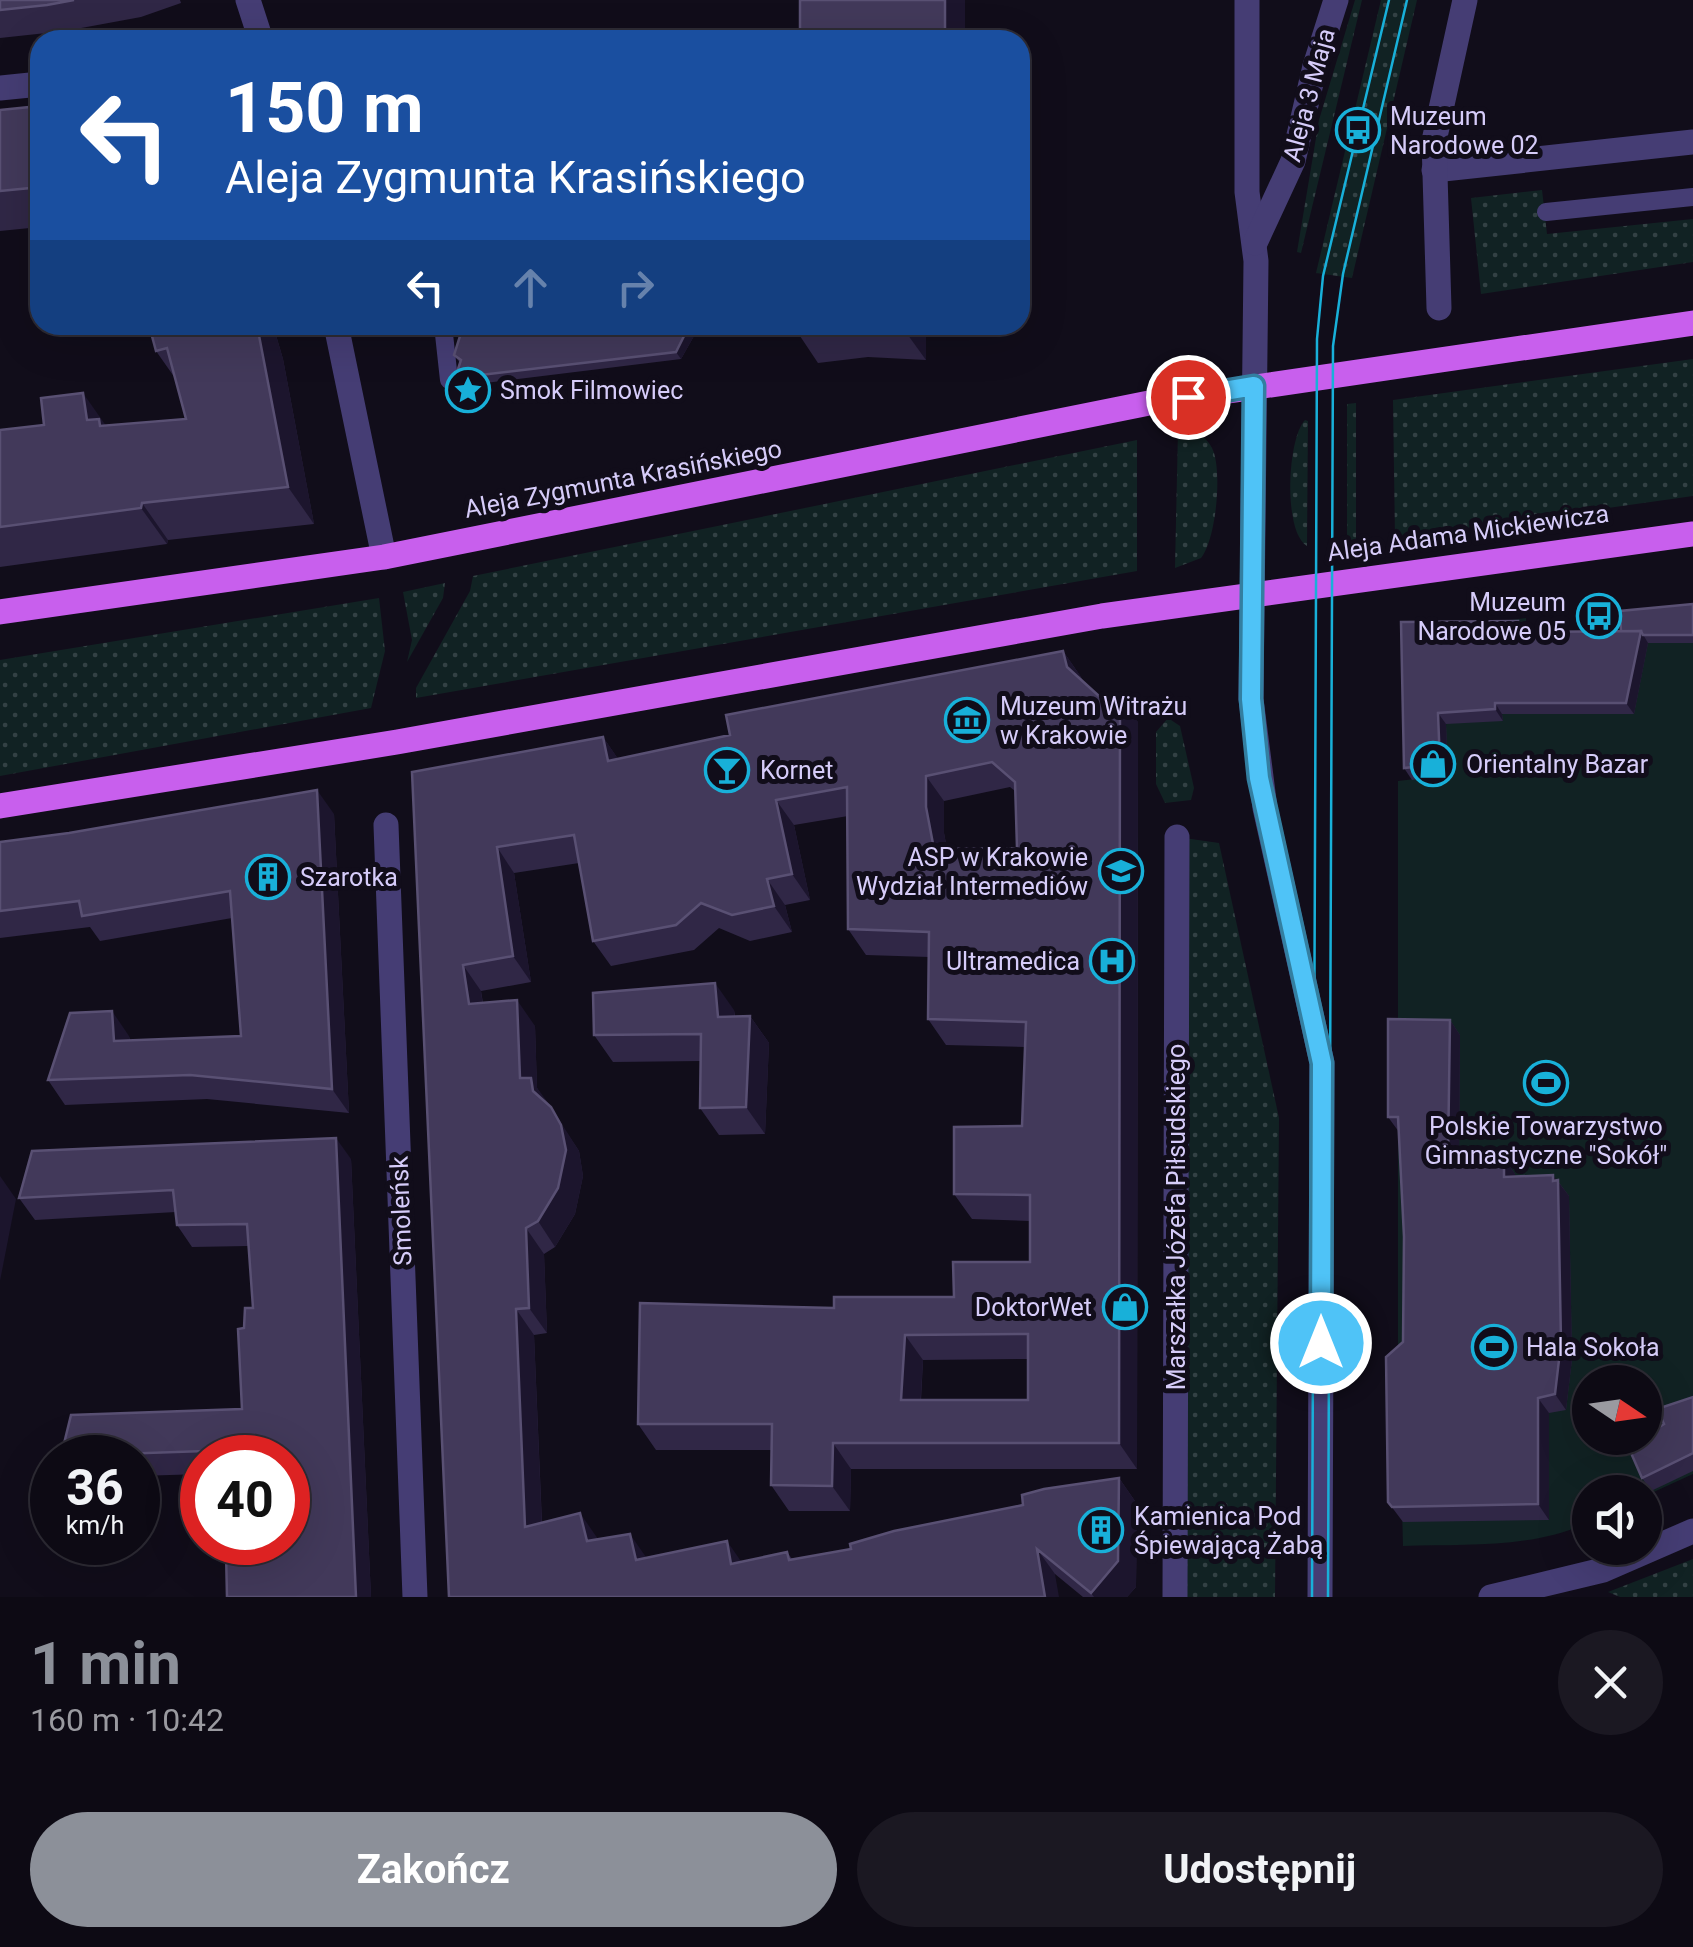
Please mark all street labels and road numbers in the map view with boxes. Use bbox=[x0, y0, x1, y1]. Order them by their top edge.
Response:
street label: Aleja 3 Maja bbox=[1277, 25, 1341, 165]
street label: Aleja Zygmunta Krasińskiego bbox=[462, 434, 784, 524]
street label: Aleja Adama Mickiewicza bbox=[1325, 499, 1611, 567]
street label: Marszałka Józefa Piłsudskiego bbox=[1162, 1044, 1191, 1390]
street label: Smoleńsk bbox=[385, 1155, 417, 1266]

